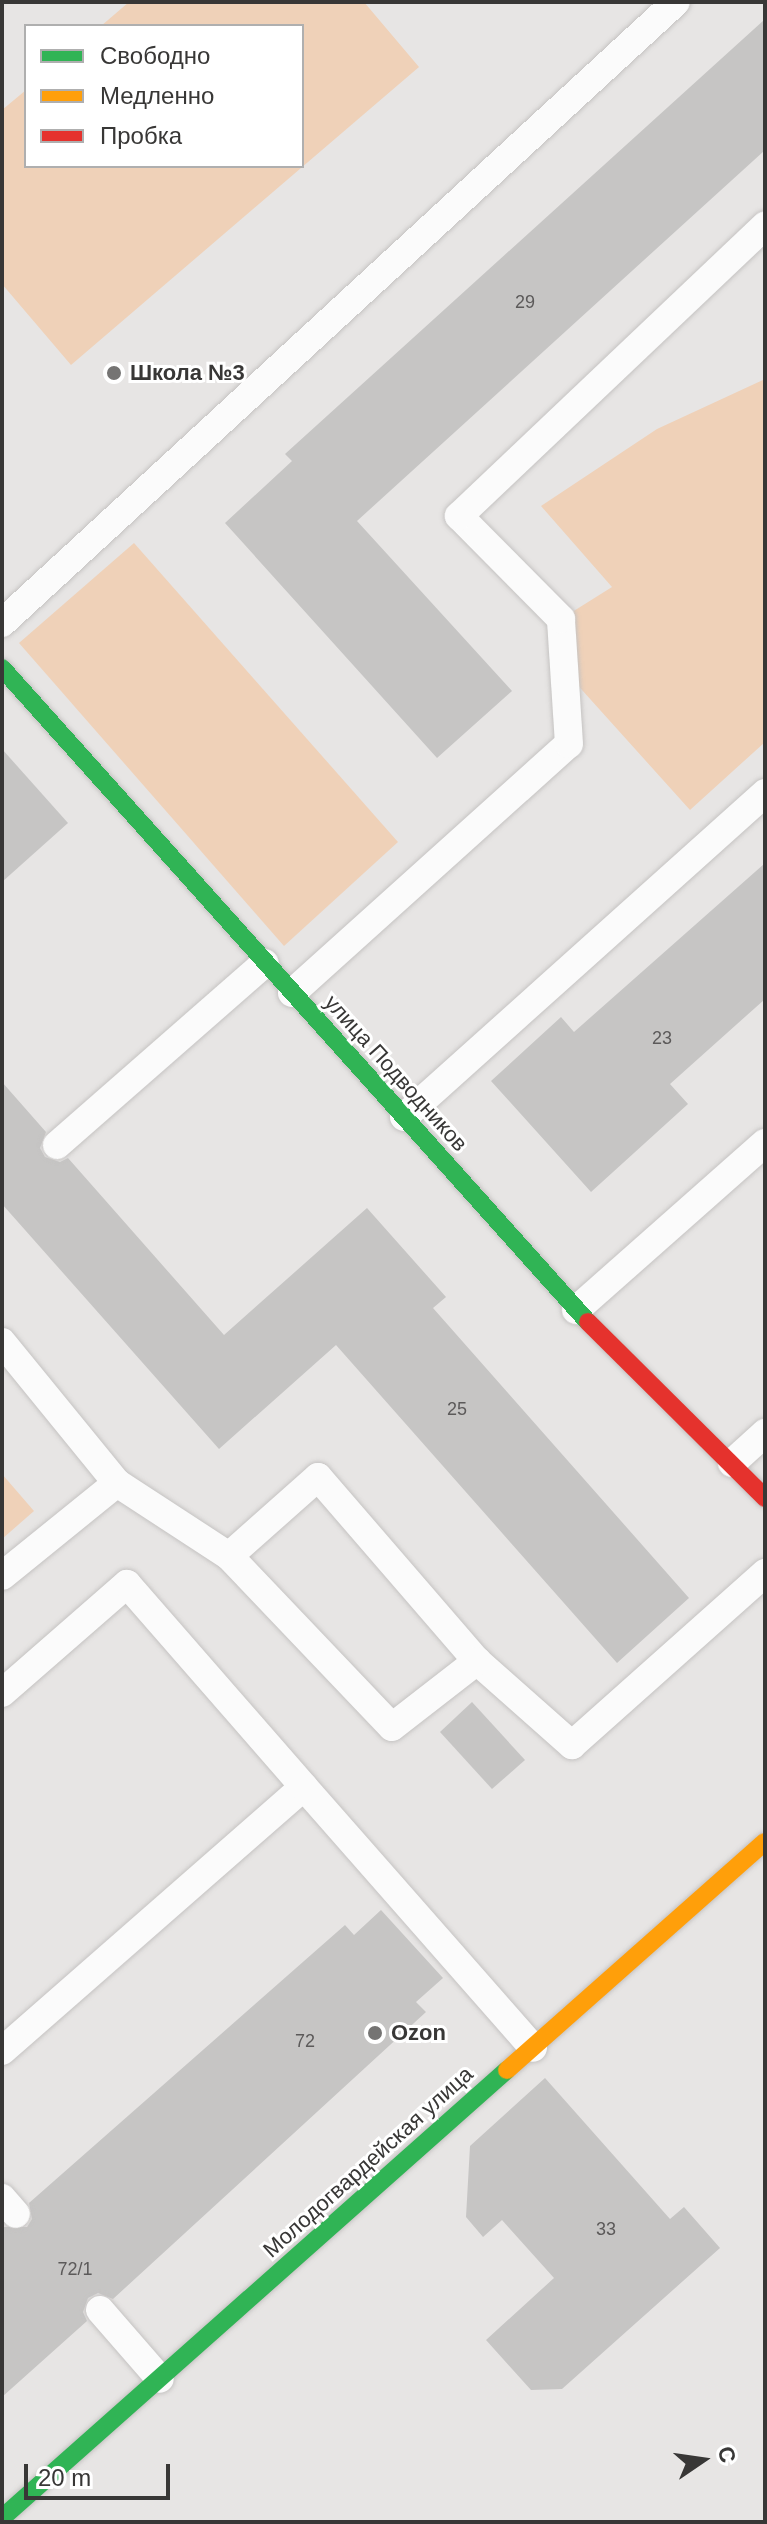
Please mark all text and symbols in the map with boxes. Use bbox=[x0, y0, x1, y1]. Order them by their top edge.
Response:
legend bbox=[24, 24, 304, 168]
text: Свободно bbox=[100, 42, 210, 69]
text: Медленно bbox=[100, 82, 214, 109]
text: Пробка bbox=[100, 122, 182, 149]
house number: 29 bbox=[515, 291, 535, 313]
place label: Школа №3 bbox=[130, 360, 245, 386]
marker: Школа №3 bbox=[105, 364, 123, 382]
street label: улица Подводников bbox=[319, 989, 473, 1157]
house number: 23 bbox=[652, 1027, 672, 1049]
house number: 25 bbox=[447, 1398, 467, 1420]
place label: Ozon bbox=[391, 2020, 446, 2046]
marker: Ozon bbox=[366, 2024, 384, 2042]
house number: 72 bbox=[295, 2030, 315, 2052]
street label: Молодогвардейская улица bbox=[258, 2061, 478, 2263]
house number: 33 bbox=[596, 2218, 616, 2240]
house number: 72/1 bbox=[57, 2258, 93, 2280]
north arrow bbox=[663, 2420, 743, 2500]
text: С bbox=[713, 2444, 741, 2465]
scale bar bbox=[28, 2448, 174, 2498]
text: 20 m bbox=[38, 2464, 91, 2491]

